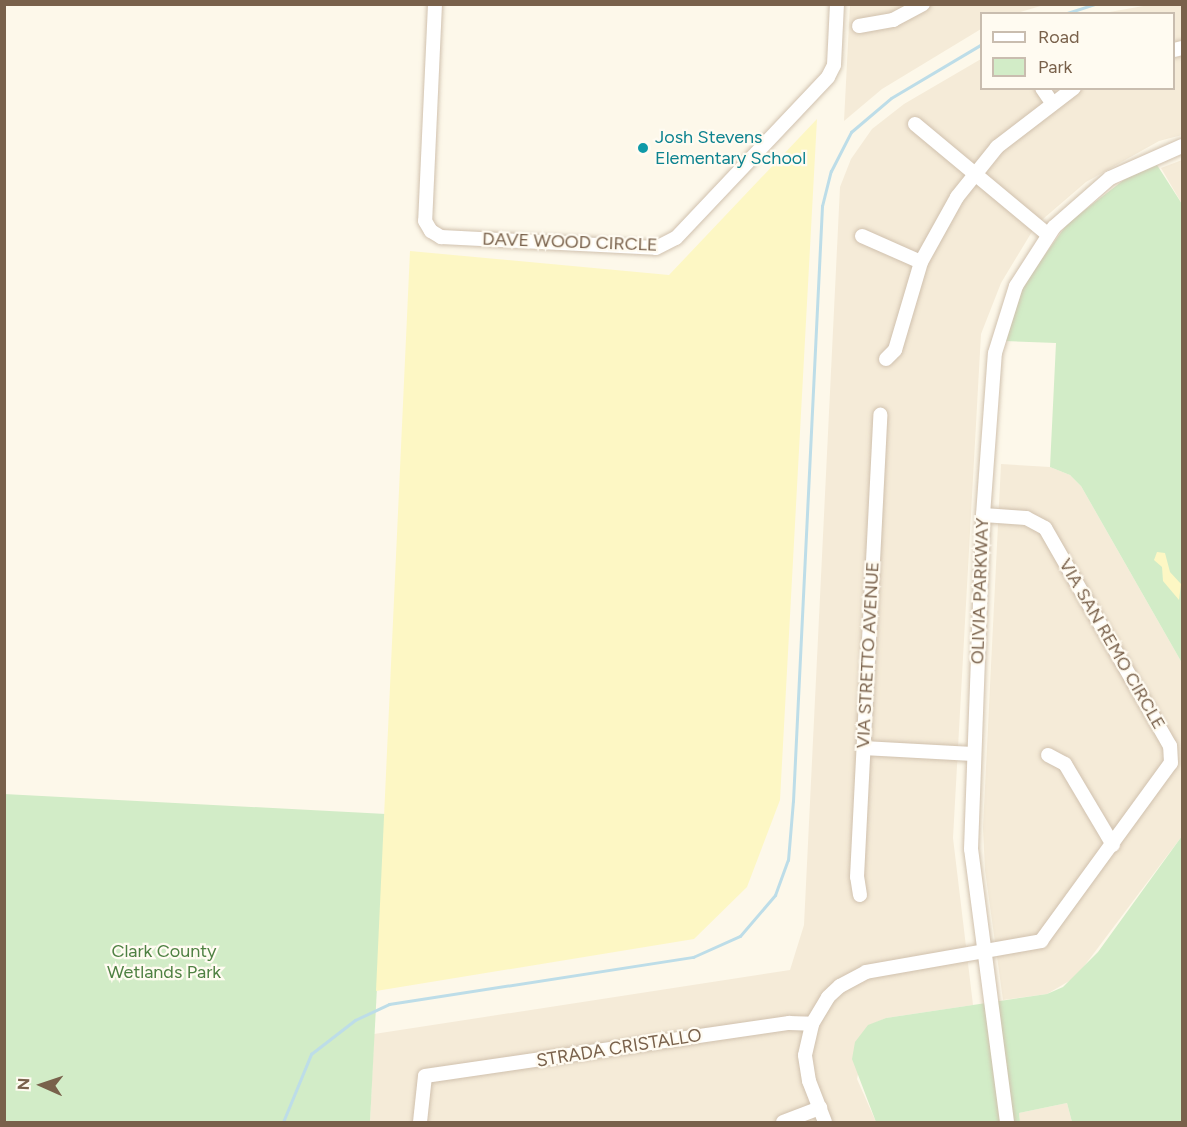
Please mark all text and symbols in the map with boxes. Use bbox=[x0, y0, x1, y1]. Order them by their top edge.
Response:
legend bbox=[980, 12, 1175, 90]
text: Road bbox=[1038, 26, 1079, 48]
text: Park bbox=[1038, 56, 1072, 78]
place label: Josh Stevens Elementary School bbox=[655, 127, 806, 170]
marker: Josh Stevens Elementary School bbox=[636, 141, 650, 155]
street label: DAVE WOOD CIRCLE bbox=[482, 228, 658, 256]
street label: OLIVIA PARKWAY bbox=[967, 517, 993, 665]
street label: VIA SAN REMO CIRCLE bbox=[1054, 555, 1170, 733]
street label: VIA STRETTO AVENUE bbox=[852, 561, 884, 749]
park label: Clark County Wetlands Park bbox=[107, 941, 221, 984]
street label: STRADA CRISTALLO bbox=[535, 1024, 703, 1072]
north arrow bbox=[12, 1055, 72, 1115]
text: N bbox=[14, 1077, 33, 1091]

